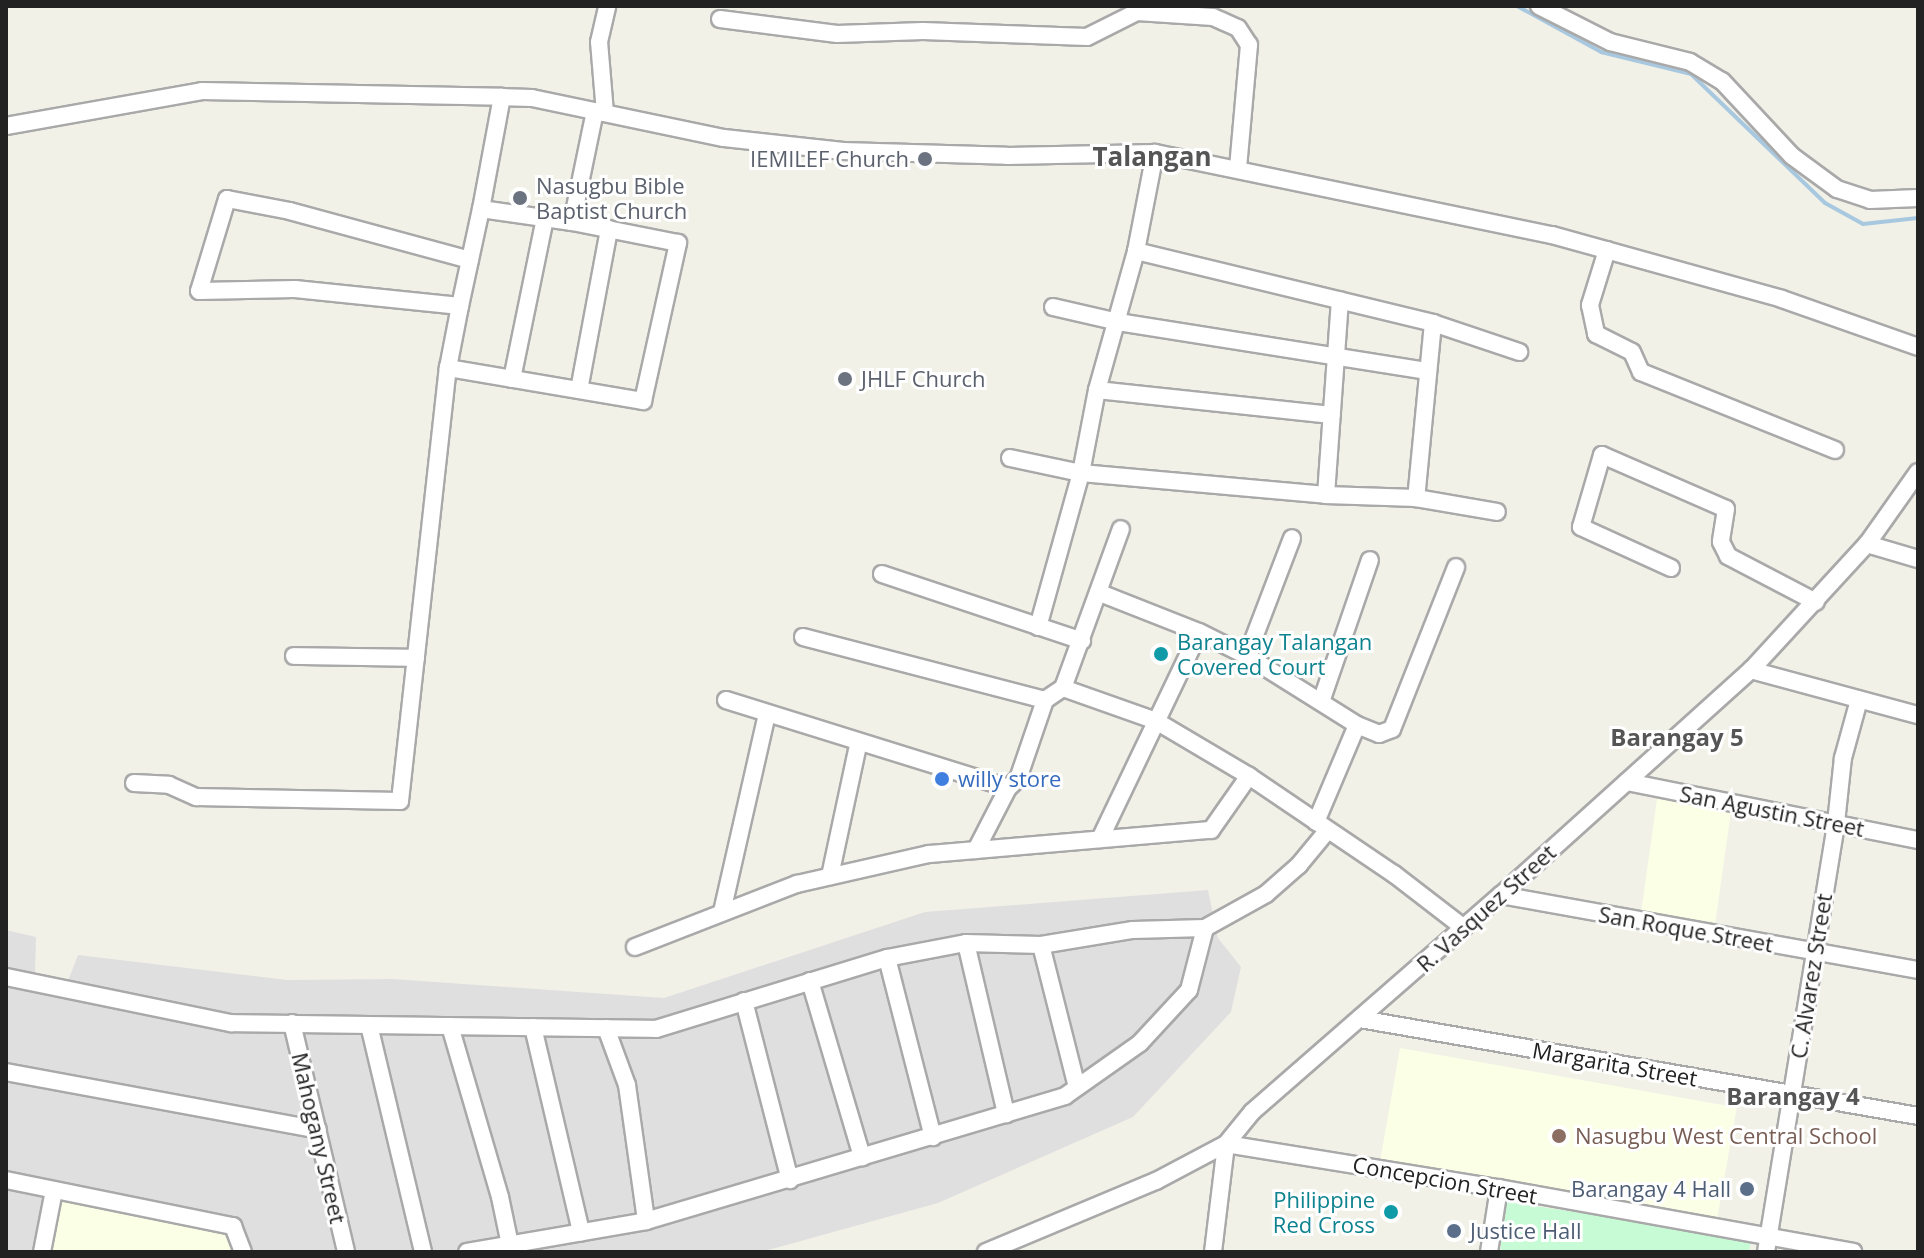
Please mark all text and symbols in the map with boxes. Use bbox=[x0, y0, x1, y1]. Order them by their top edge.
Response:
district label: Talangan bbox=[1093, 141, 1211, 173]
place label: IEMILEF Church bbox=[750, 146, 909, 172]
marker: IEMILEF Church bbox=[916, 150, 934, 168]
place label: Nasugbu Bible Baptist Church bbox=[536, 172, 687, 224]
marker: Nasugbu Bible Baptist Church bbox=[511, 189, 529, 207]
place label: JHLF Church bbox=[861, 366, 986, 392]
marker: JHLF Church bbox=[836, 370, 854, 388]
place label: Barangay Talangan Covered Court bbox=[1177, 628, 1372, 680]
marker: Barangay Talangan Covered Court bbox=[1152, 645, 1170, 663]
district label: Barangay 5 bbox=[1610, 723, 1744, 751]
place label: willy store bbox=[958, 766, 1061, 792]
marker: willy store bbox=[933, 770, 951, 788]
street label: San Agustin Street bbox=[1678, 780, 1866, 842]
street label: R. Vasquez Street bbox=[1411, 839, 1561, 977]
street label: C. Alvarez Street bbox=[1785, 892, 1837, 1060]
street label: San Roque Street bbox=[1597, 901, 1775, 957]
street label: Margarita Street bbox=[1531, 1037, 1699, 1091]
street label: Mahogany Street bbox=[287, 1050, 351, 1226]
district label: Barangay 4 bbox=[1726, 1082, 1860, 1110]
place label: Nasugbu West Central School bbox=[1575, 1123, 1877, 1149]
marker: Nasugbu West Central School bbox=[1550, 1127, 1568, 1145]
street label: Concepcion Street bbox=[1351, 1151, 1539, 1209]
place label: Barangay 4 Hall bbox=[1571, 1176, 1731, 1202]
marker: Barangay 4 Hall bbox=[1738, 1180, 1756, 1198]
place label: Philippine Red Cross bbox=[1273, 1186, 1375, 1238]
marker: Philippine Red Cross bbox=[1382, 1203, 1400, 1221]
place label: Justice Hall bbox=[1470, 1218, 1581, 1244]
marker: Justice Hall bbox=[1445, 1222, 1463, 1240]

